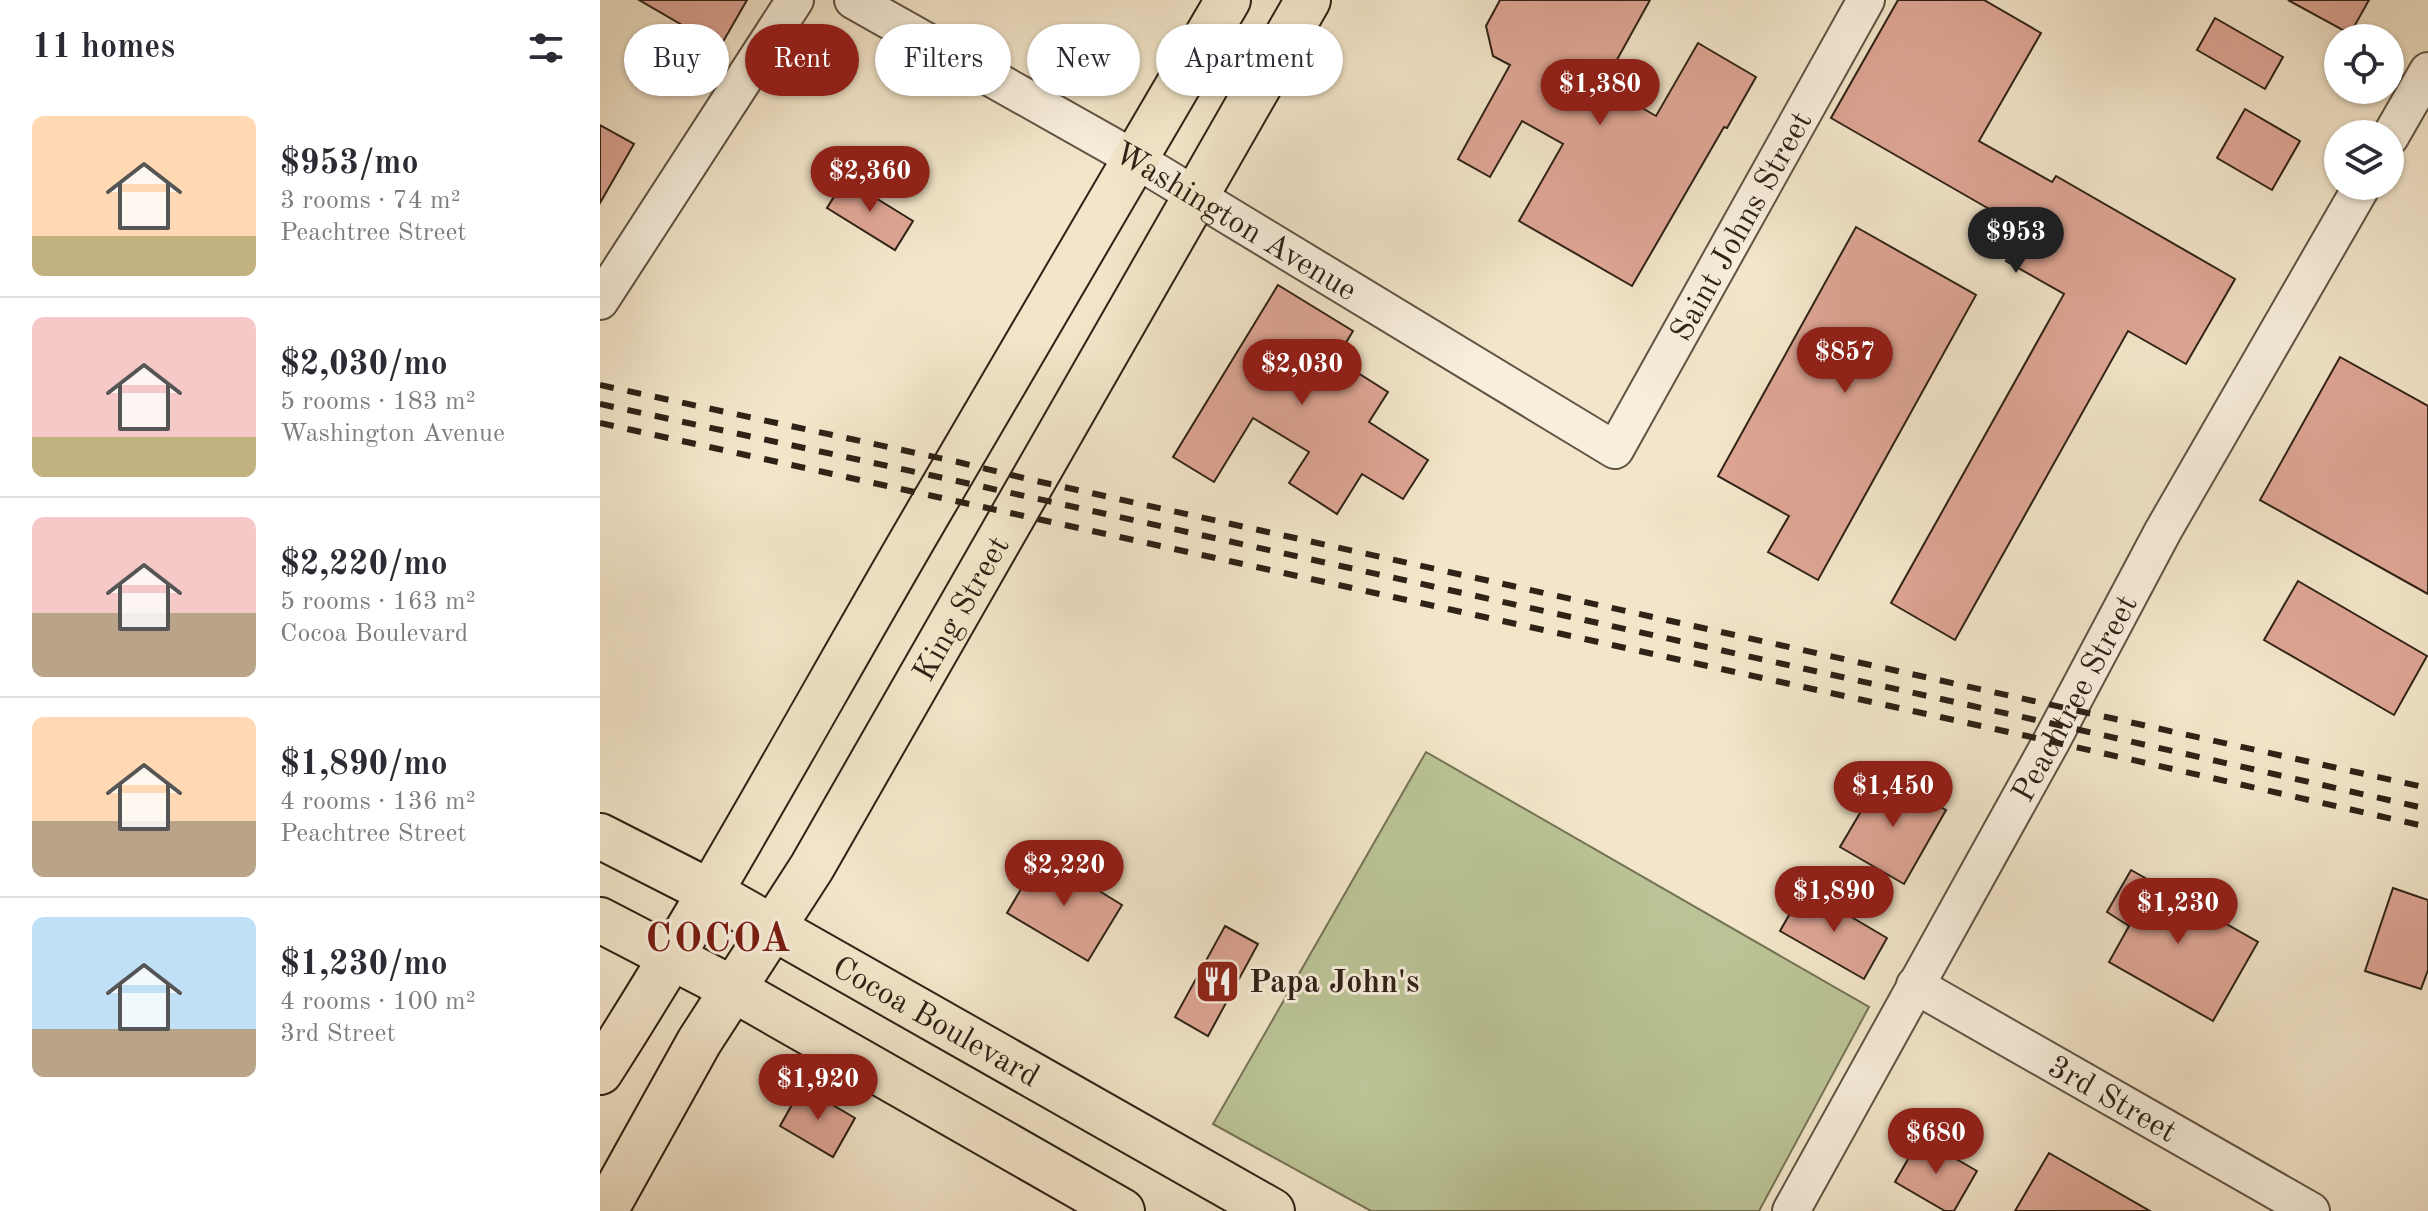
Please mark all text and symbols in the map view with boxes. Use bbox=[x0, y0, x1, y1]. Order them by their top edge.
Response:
chip: Buy bbox=[624, 24, 729, 96]
chip: Rent bbox=[745, 24, 859, 96]
chip: Filters bbox=[875, 24, 1011, 96]
chip: New bbox=[1027, 24, 1140, 96]
chip: Apartment bbox=[1156, 24, 1343, 96]
map controls bbox=[2324, 24, 2404, 200]
button: locate bbox=[2324, 24, 2404, 104]
icon: filters bbox=[524, 26, 568, 70]
text: 11 homes bbox=[32, 31, 175, 65]
pin: $1,380 bbox=[1535, 59, 1665, 127]
text: $1,380 bbox=[1559, 72, 1641, 98]
street label: Saint Johns Street bbox=[1666, 107, 1819, 347]
button: layers bbox=[2324, 120, 2404, 200]
street label: Washington Avenue bbox=[1108, 138, 1361, 308]
pin: $2,360 bbox=[805, 146, 935, 214]
text: $953/mo bbox=[280, 147, 419, 181]
icon: home bbox=[96, 148, 192, 244]
text: $2,360 bbox=[829, 159, 911, 185]
text: 3 rooms · 74 m² bbox=[280, 188, 461, 214]
pin: $953 bbox=[1969, 207, 2063, 275]
text: Peachtree Street bbox=[280, 220, 466, 246]
text: $953 bbox=[1986, 220, 2046, 246]
pin: $857 bbox=[1798, 327, 1892, 395]
pin: $2,030 bbox=[1237, 339, 1367, 407]
text: $857 bbox=[1815, 340, 1875, 366]
text: $2,030/mo bbox=[280, 348, 448, 382]
icon: home bbox=[96, 349, 192, 445]
text: $2,030 bbox=[1261, 352, 1343, 378]
text: 5 rooms · 183 m² bbox=[280, 389, 476, 415]
text: Washington Avenue bbox=[280, 421, 505, 447]
street label: King Street bbox=[909, 532, 1017, 687]
text: $2,220/mo bbox=[280, 548, 448, 582]
icon: home bbox=[96, 549, 192, 645]
text: 5 rooms · 163 m² bbox=[280, 589, 476, 615]
street label: Peachtree Street bbox=[2008, 591, 2145, 808]
text: Cocoa Boulevard bbox=[280, 621, 468, 647]
text: $1,890/mo bbox=[280, 748, 448, 782]
icon: home bbox=[96, 749, 192, 845]
pin: $1,450 bbox=[1828, 761, 1958, 829]
text: $1,450 bbox=[1852, 774, 1934, 800]
text: 4 rooms · 136 m² bbox=[280, 789, 476, 815]
text: Peachtree Street bbox=[280, 821, 466, 847]
pin: $2,220 bbox=[999, 840, 1129, 908]
text: $2,220 bbox=[1023, 853, 1105, 879]
pin: $1,890 bbox=[1769, 866, 1899, 934]
pin: $1,230 bbox=[2113, 878, 2243, 946]
text: $1,890 bbox=[1793, 879, 1875, 905]
text: $1,230 bbox=[2137, 891, 2219, 917]
district label: COCOA bbox=[645, 921, 793, 961]
text: $1,230/mo bbox=[280, 948, 448, 982]
icon: home bbox=[96, 949, 192, 1045]
street label: Cocoa Boulevard bbox=[826, 952, 1044, 1094]
restaurant icon: Papa John's bbox=[1194, 957, 1242, 1005]
place label: Papa John's bbox=[1249, 968, 1420, 1000]
text: 4 rooms · 100 m² bbox=[280, 989, 476, 1015]
text: 3rd Street bbox=[280, 1021, 396, 1047]
street label: 3rd Street bbox=[2042, 1051, 2181, 1150]
pin: $1,920 bbox=[753, 1054, 883, 1122]
text: $1,920 bbox=[777, 1067, 859, 1093]
pin: $680 bbox=[1889, 1108, 1983, 1176]
text: $680 bbox=[1906, 1121, 1966, 1147]

